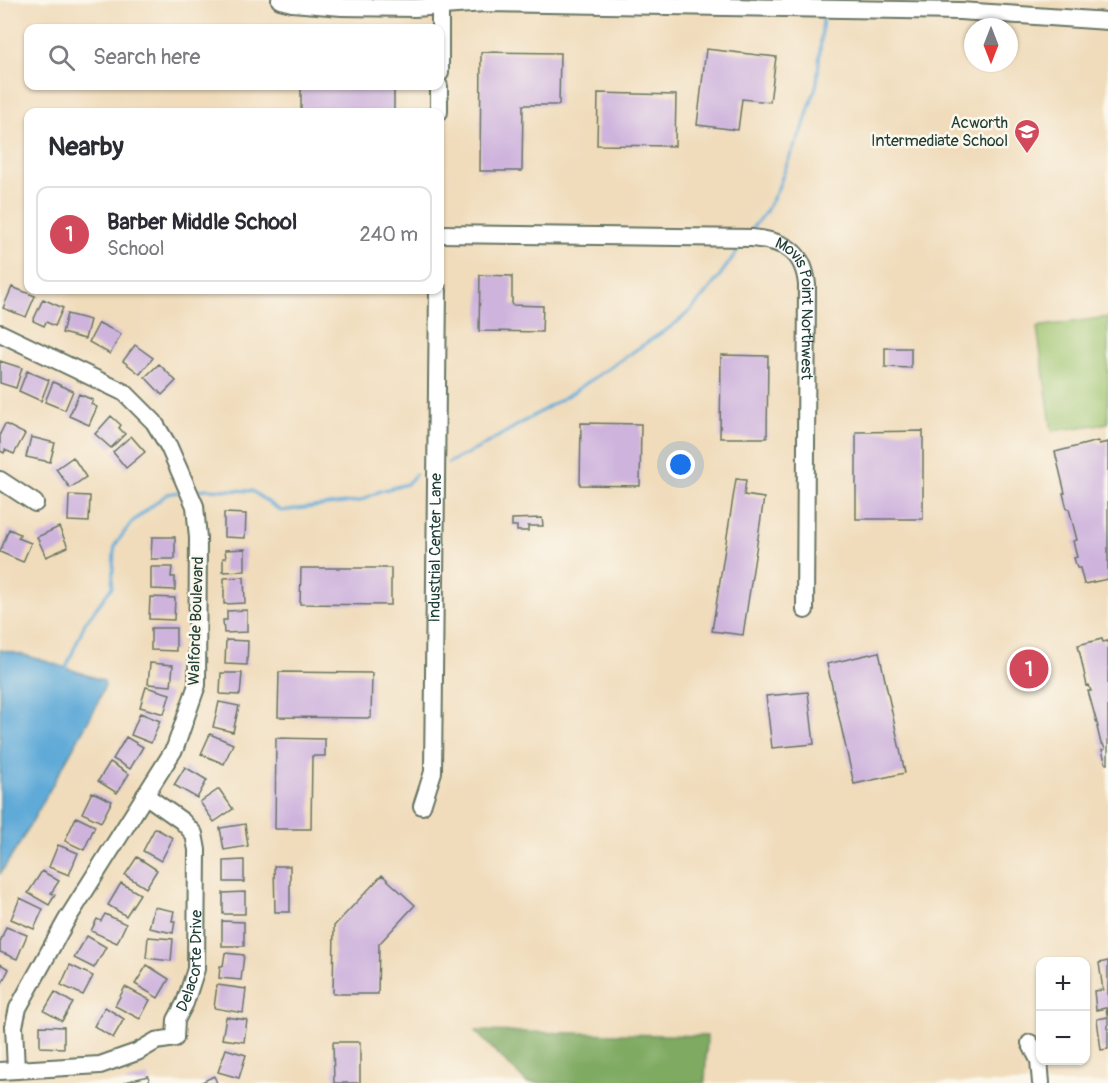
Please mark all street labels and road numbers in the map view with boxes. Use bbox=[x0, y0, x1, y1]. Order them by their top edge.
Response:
street label: Movis Point Northwest bbox=[772, 233, 817, 381]
street label: Industrial Center Lane bbox=[425, 473, 446, 622]
street label: Walforde Boulevard bbox=[184, 556, 208, 686]
street label: Delacorte Drive bbox=[172, 910, 206, 1015]

